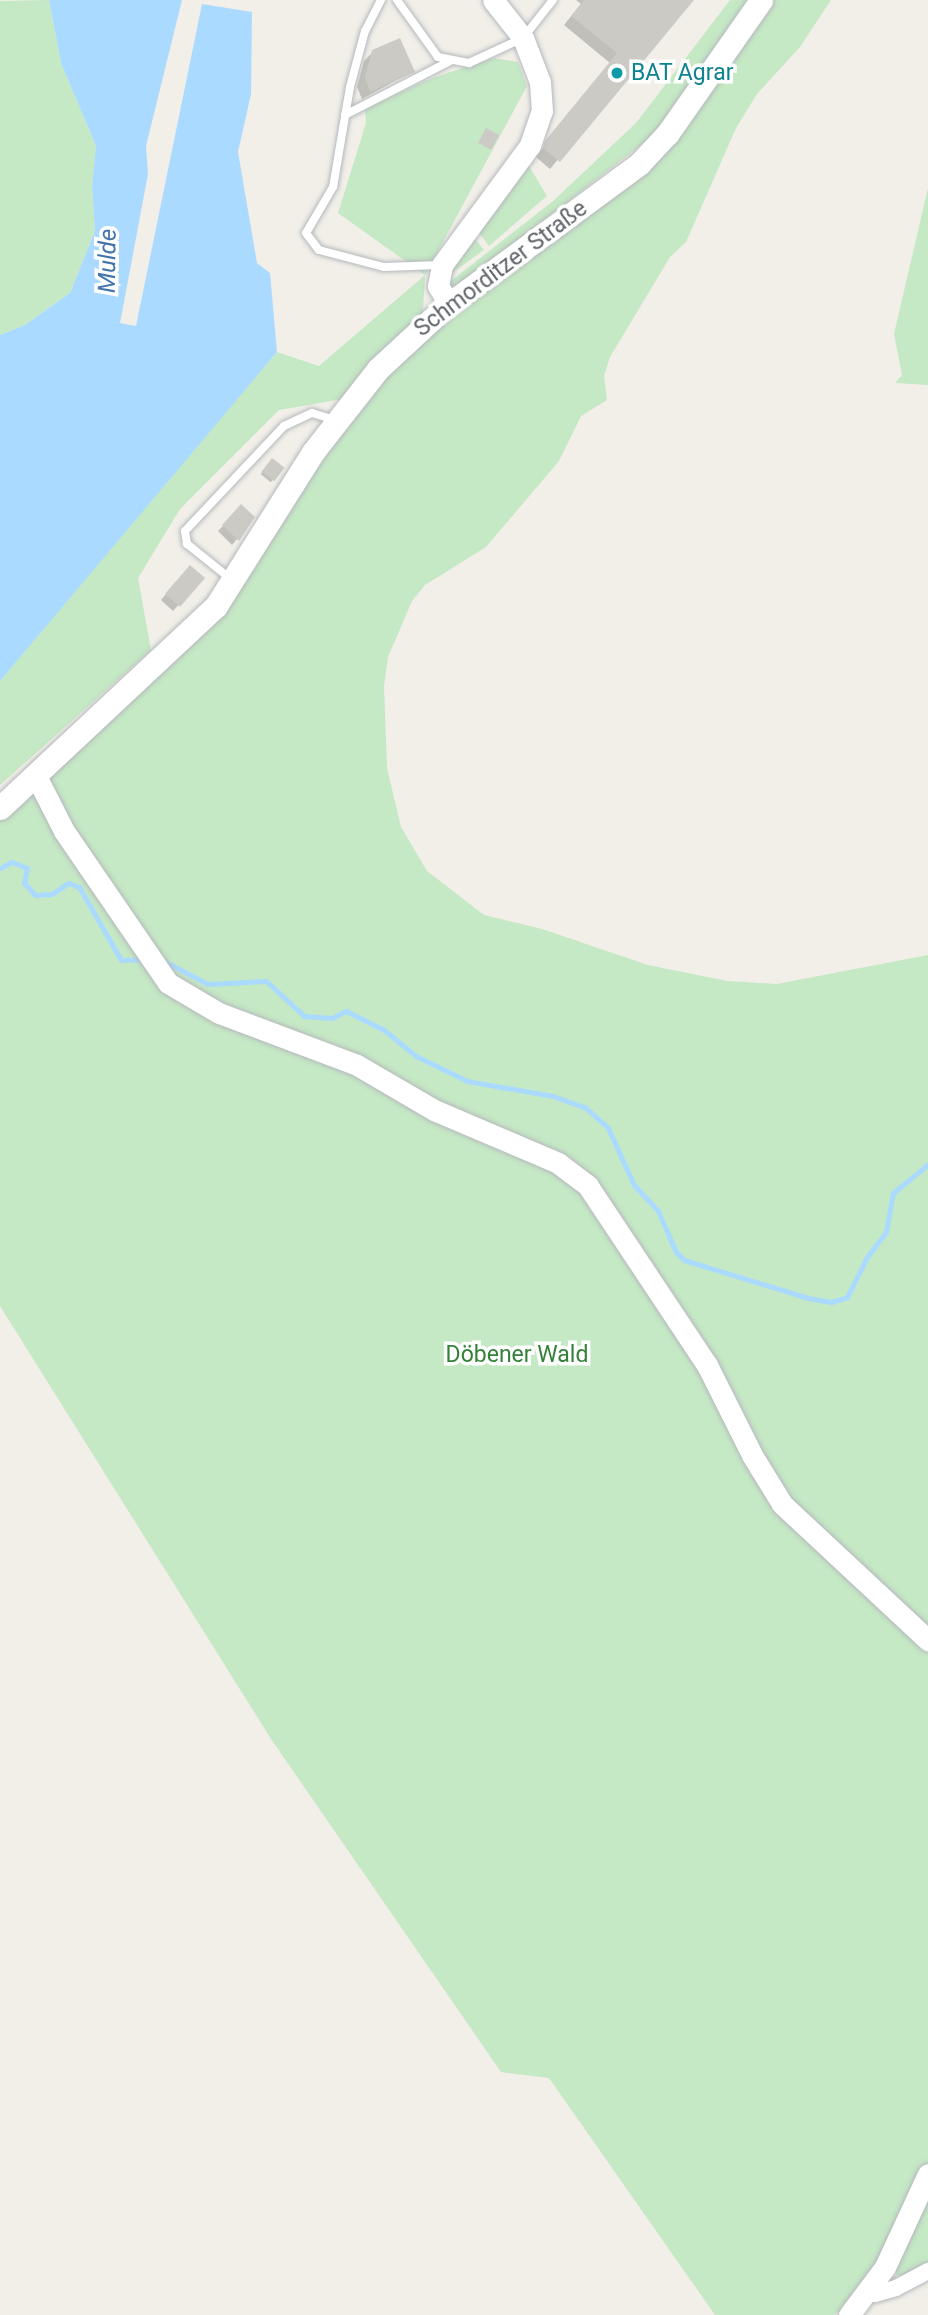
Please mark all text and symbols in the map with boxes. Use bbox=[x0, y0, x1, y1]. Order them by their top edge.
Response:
place label: BAT Agrar bbox=[631, 59, 734, 87]
marker: BAT Agrar bbox=[609, 65, 625, 81]
street label: Schmorditzer Straße bbox=[409, 195, 593, 343]
water label: Mulde bbox=[93, 229, 123, 293]
park label: Döbener Wald bbox=[446, 1341, 588, 1369]

